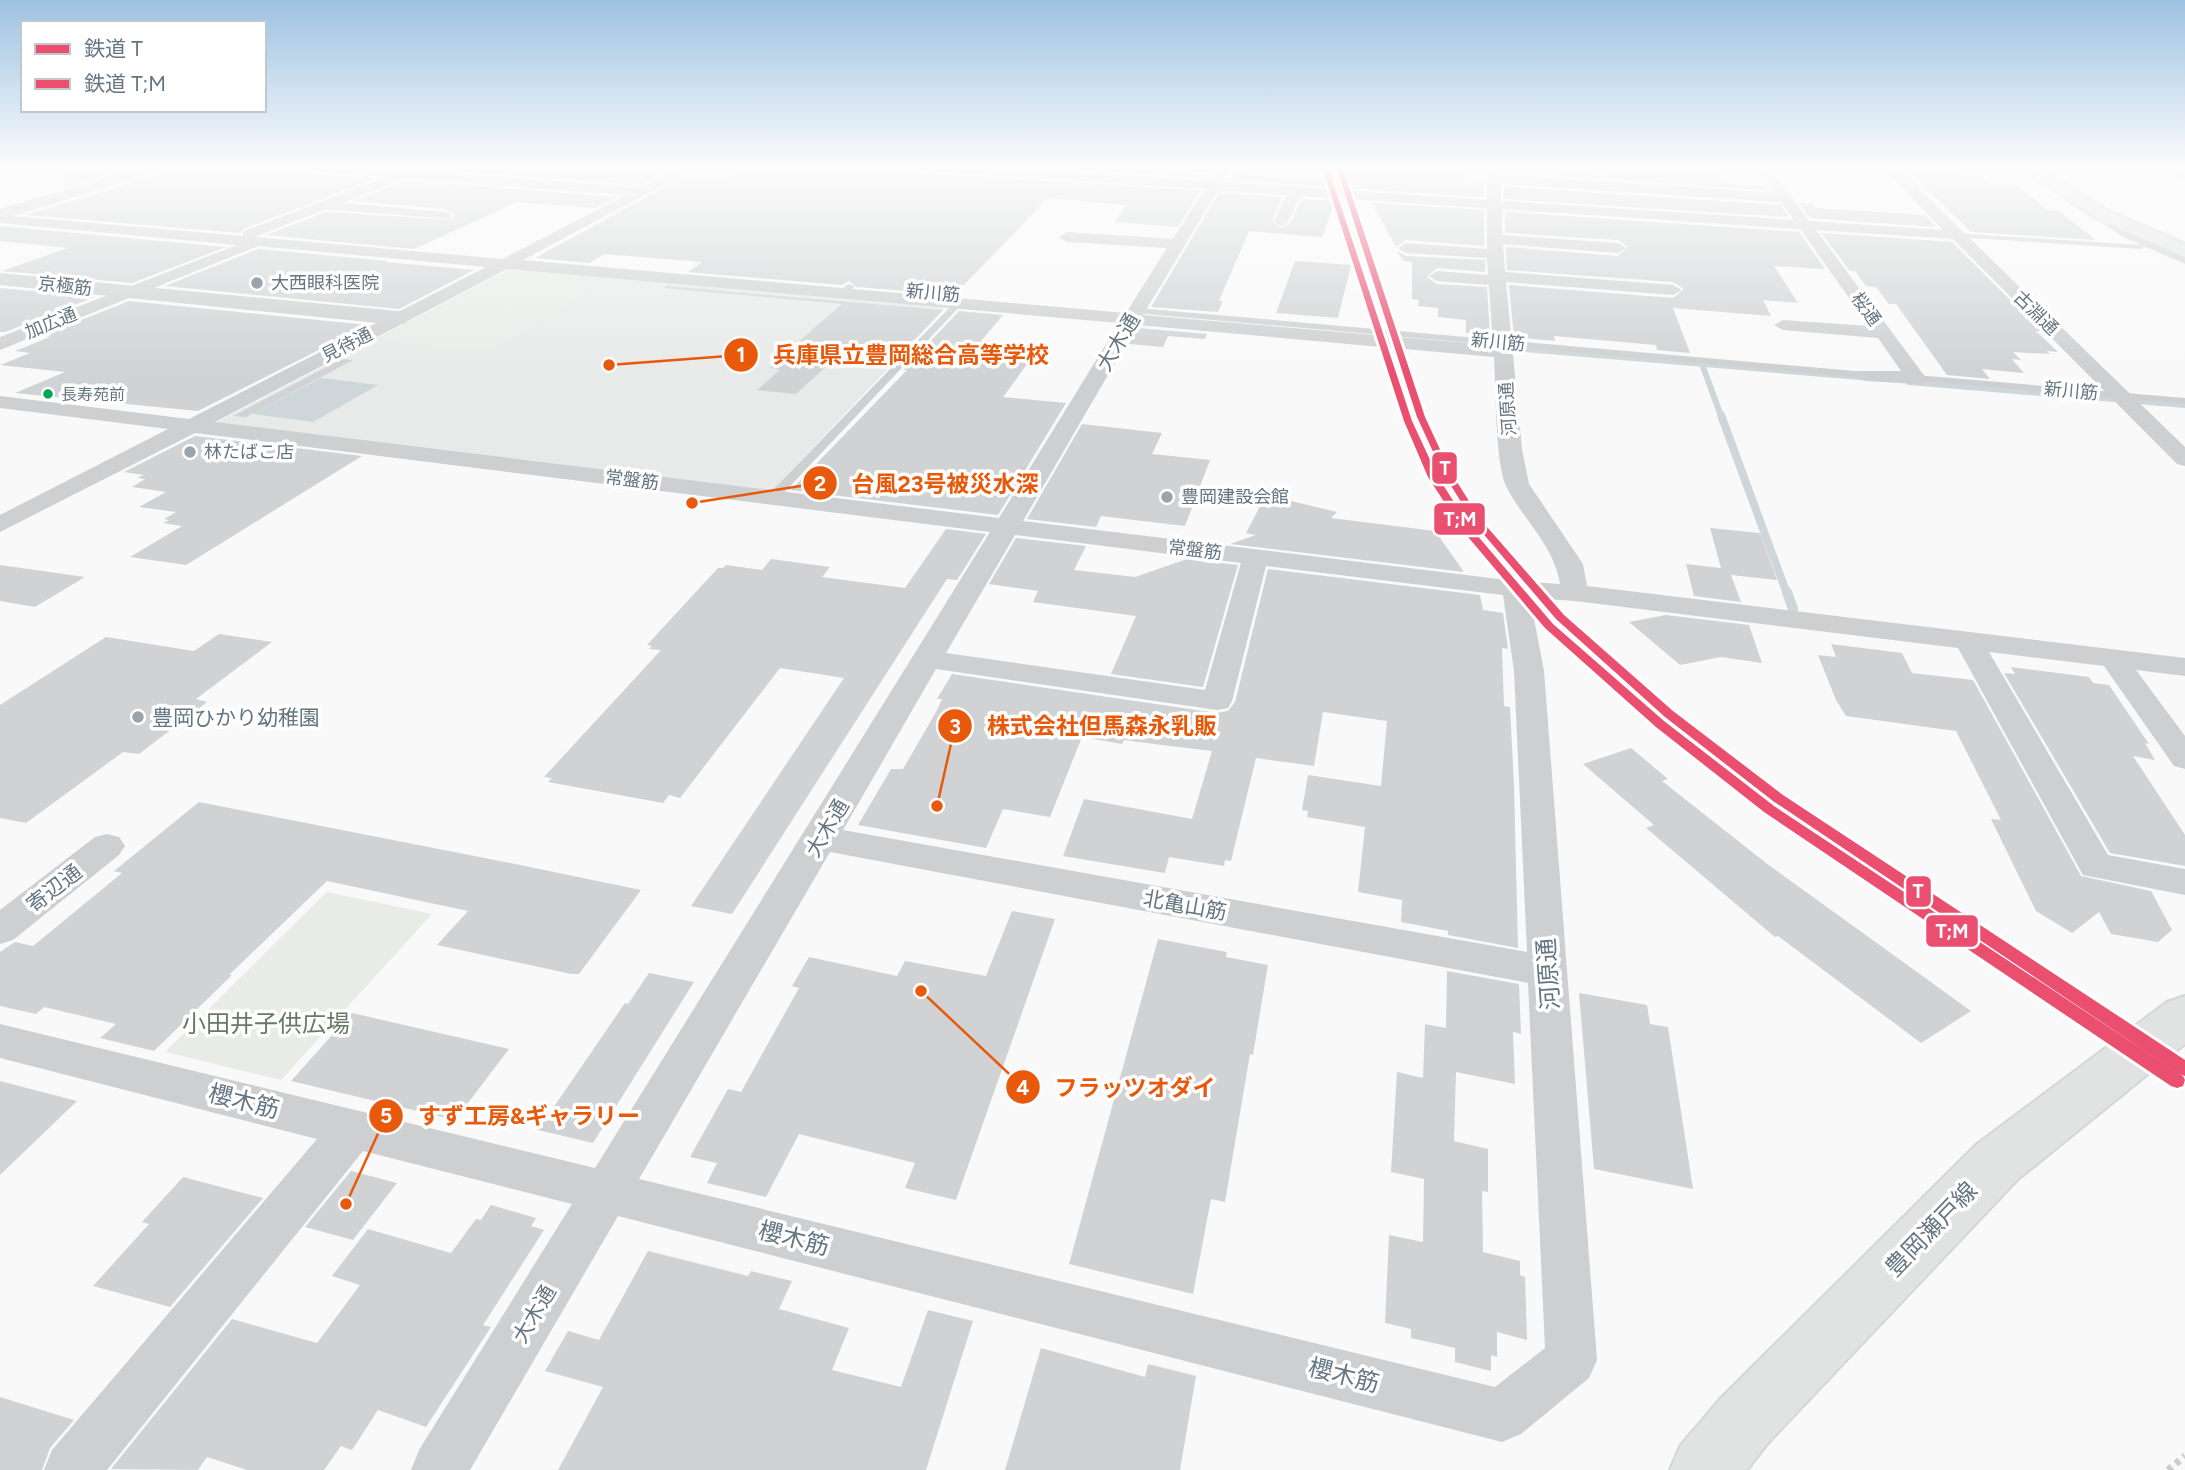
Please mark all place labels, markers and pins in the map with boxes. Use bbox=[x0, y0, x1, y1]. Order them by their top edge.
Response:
place label: 大西眼科医院 bbox=[271, 272, 379, 294]
marker: 大西眼科医院 bbox=[249, 275, 265, 291]
callout: 兵庫県立豊岡総合高等学校 bbox=[724, 333, 1063, 377]
place label: 長寿苑前 bbox=[61, 385, 125, 404]
marker: 長寿苑前 bbox=[41, 387, 55, 401]
place label: 林たばこ店 bbox=[204, 441, 294, 463]
marker: 林たばこ店 bbox=[182, 444, 198, 460]
callout: 台風23号被災水深 bbox=[803, 461, 1053, 505]
place label: 豊岡建設会館 bbox=[1181, 486, 1289, 508]
marker: 豊岡建設会館 bbox=[1159, 489, 1175, 505]
callout: 株式会社但馬森永乳販 bbox=[938, 704, 1231, 748]
place label: 豊岡ひかり幼稚園 bbox=[152, 705, 320, 730]
marker: 豊岡ひかり幼稚園 bbox=[130, 709, 146, 725]
callout: フラッツオダイ bbox=[1005, 1065, 1229, 1109]
callout: すず工房&ギャラリー bbox=[369, 1094, 654, 1138]

